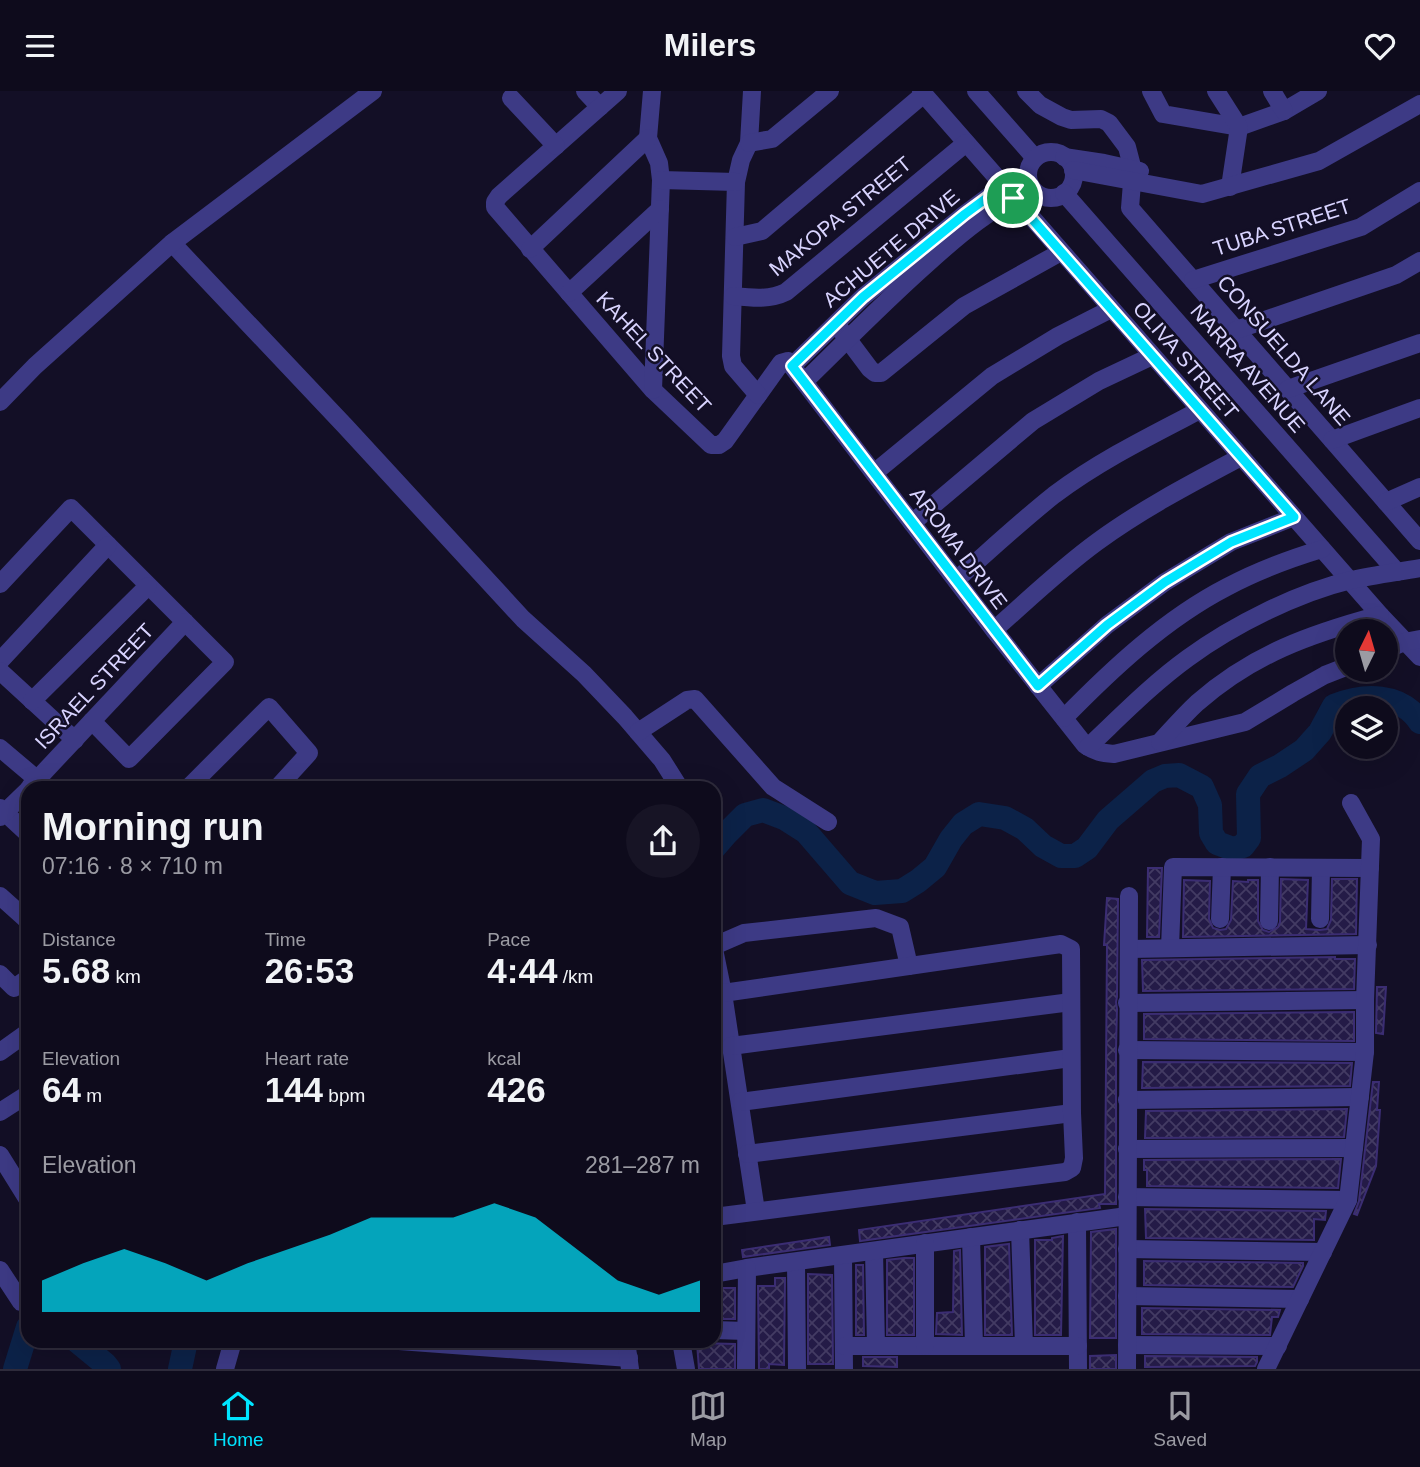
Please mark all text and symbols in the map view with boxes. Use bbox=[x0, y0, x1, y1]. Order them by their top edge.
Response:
icon: menu bbox=[21, 27, 59, 65]
text: Milers bbox=[664, 27, 756, 63]
icon: heart bbox=[1361, 27, 1399, 65]
street label: MAKOPA STREET bbox=[764, 152, 916, 280]
pin bbox=[983, 168, 1043, 228]
icon: arrive bbox=[994, 179, 1032, 217]
street label: ACHUETE DRIVE bbox=[818, 184, 964, 312]
street label: TUBA STREET bbox=[1210, 194, 1354, 260]
street label: CONSUELDA LANE bbox=[1213, 271, 1355, 429]
street label: KAHEL STREET bbox=[592, 287, 716, 417]
street label: OLIVA STREET bbox=[1129, 297, 1243, 423]
street label: NARRA AVENUE bbox=[1186, 299, 1310, 437]
street label: AROMA DRIVE bbox=[906, 483, 1012, 613]
street label: ISRAEL STREET bbox=[30, 619, 158, 753]
north arrow bbox=[1335, 619, 1398, 683]
map controls bbox=[1335, 619, 1398, 759]
button: layers bbox=[1335, 696, 1398, 759]
button: share bbox=[626, 804, 700, 878]
text: Morning run bbox=[42, 806, 264, 848]
text: 07:16 · 8 × 710 m bbox=[42, 853, 223, 879]
text: Distance bbox=[42, 929, 116, 950]
text: Time bbox=[265, 929, 306, 950]
text: Pace bbox=[487, 929, 531, 950]
text: 5.68 bbox=[42, 951, 110, 990]
text: 26:53 bbox=[265, 951, 354, 990]
text: 4:44 bbox=[487, 951, 557, 990]
text: km bbox=[110, 966, 141, 987]
text: /km bbox=[557, 966, 593, 987]
text: Elevation bbox=[42, 1048, 120, 1069]
text: Heart rate bbox=[265, 1048, 349, 1069]
text: kcal bbox=[487, 1048, 521, 1069]
text: 64 bbox=[42, 1070, 81, 1109]
text: 144 bbox=[265, 1070, 323, 1109]
text: 426 bbox=[487, 1070, 546, 1109]
text: m bbox=[81, 1085, 102, 1106]
text: bpm bbox=[323, 1085, 365, 1106]
text: Elevation bbox=[42, 1152, 137, 1178]
text: 281–287 m bbox=[585, 1152, 700, 1178]
tab: Home bbox=[213, 1387, 264, 1451]
tab: Map bbox=[689, 1387, 727, 1451]
tab: Saved bbox=[1153, 1387, 1207, 1451]

